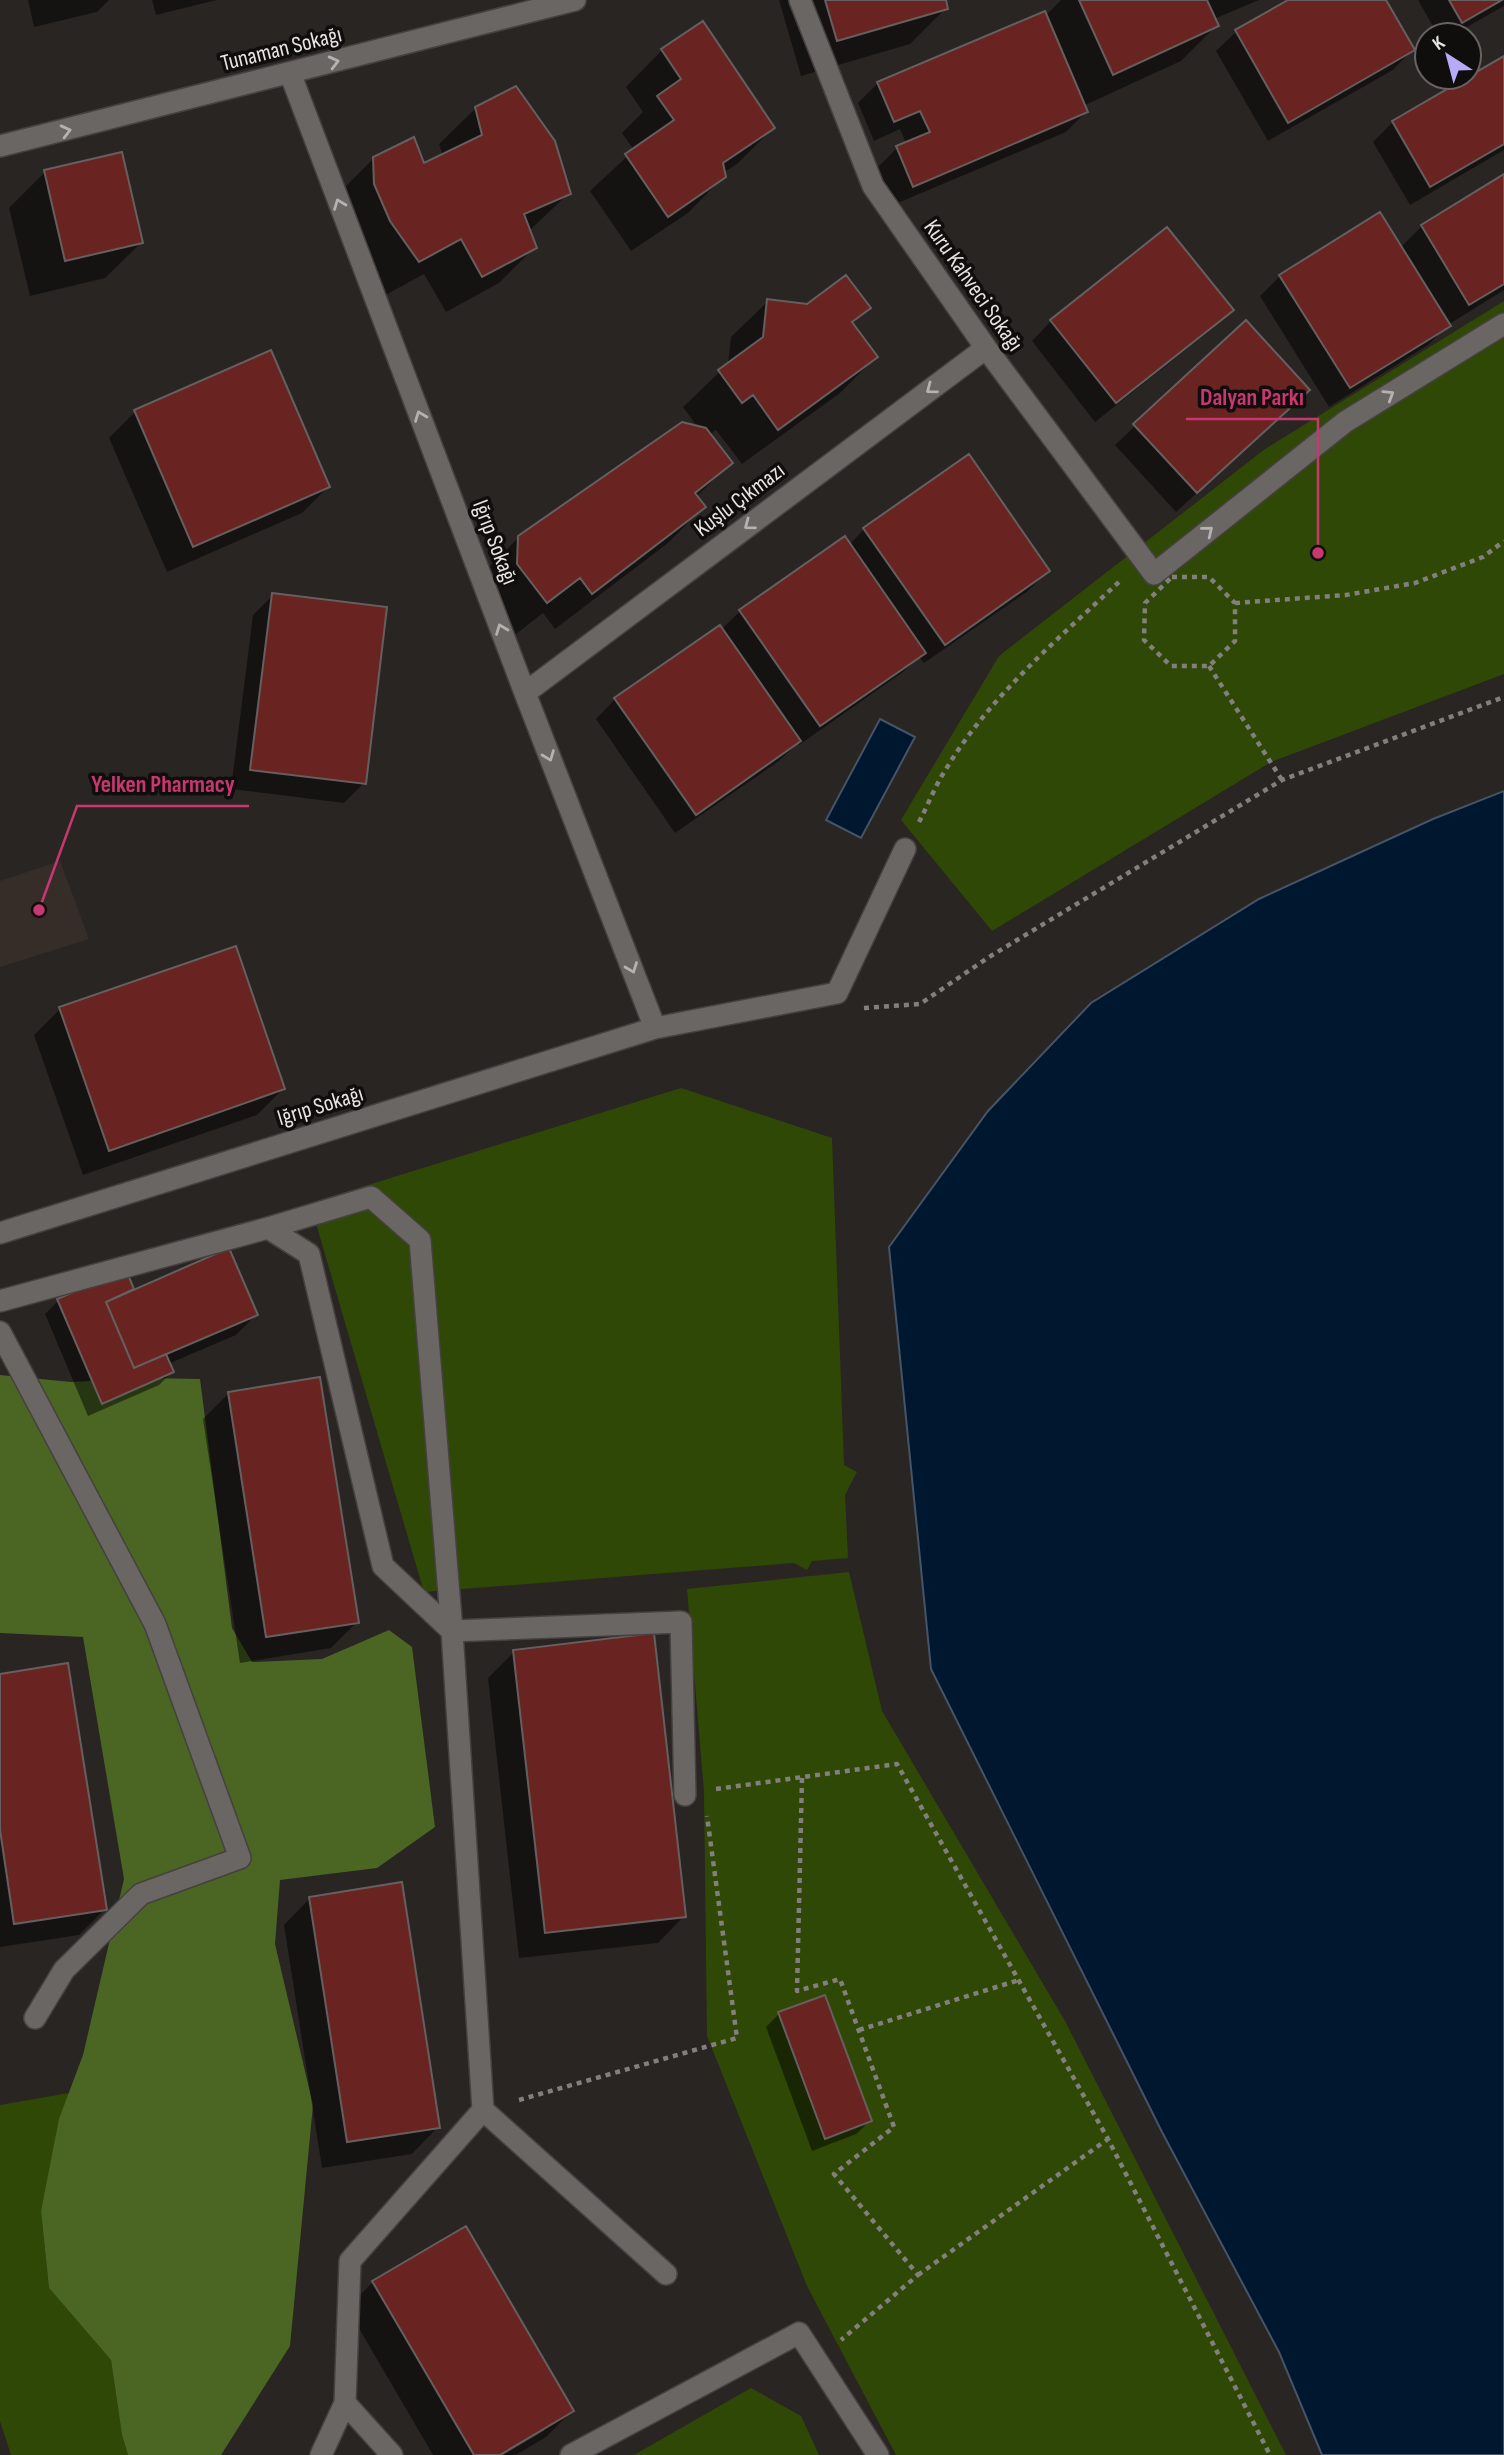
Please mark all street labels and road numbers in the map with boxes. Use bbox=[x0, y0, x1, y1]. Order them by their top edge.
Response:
street label: Tunaman Sokağı bbox=[218, 20, 345, 78]
street label: Kuru Kahveci Sokağı bbox=[918, 214, 1029, 357]
street label: Kuşlu Çıkmazı bbox=[689, 457, 790, 543]
street label: Iğrıp Sokağı bbox=[466, 496, 524, 589]
street label: Iğrıp Sokağı bbox=[274, 1080, 367, 1132]

